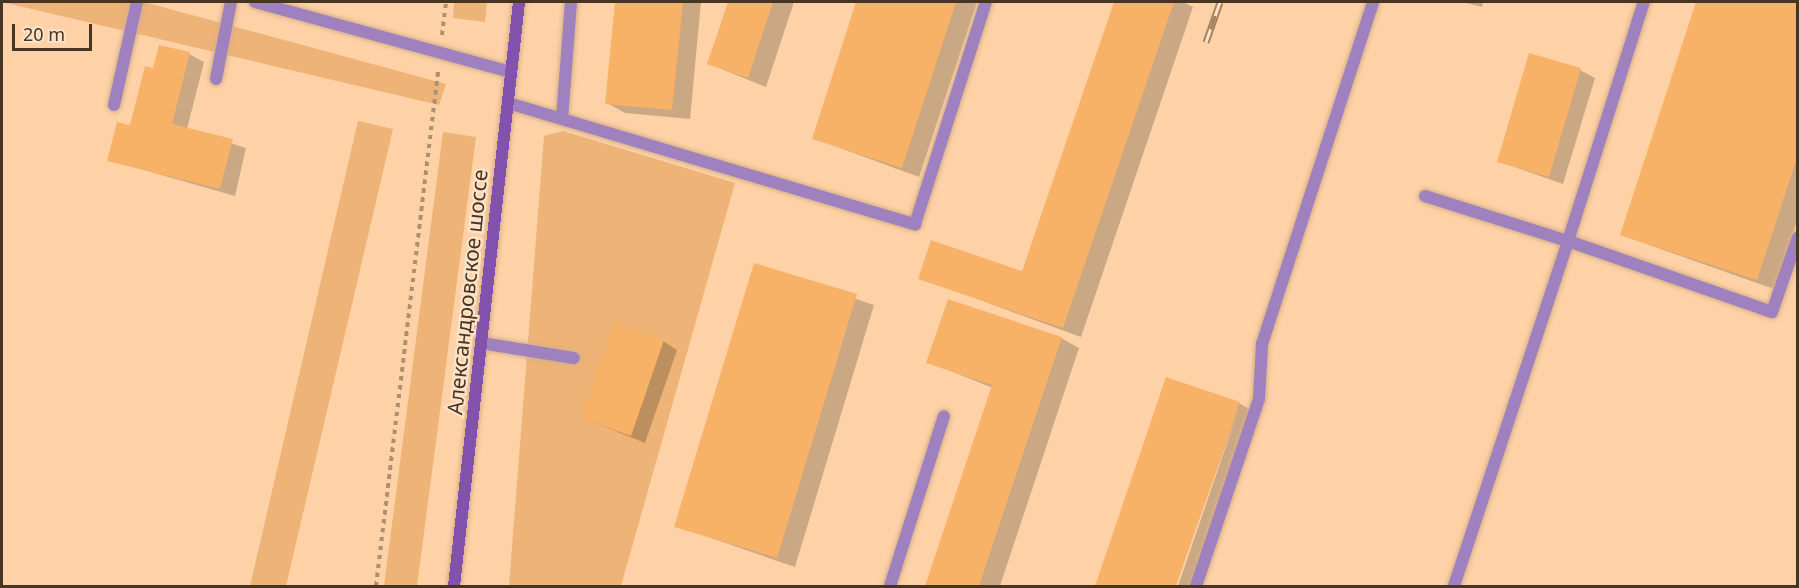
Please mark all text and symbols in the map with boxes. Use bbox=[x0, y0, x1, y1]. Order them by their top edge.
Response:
scale bar bbox=[15, 12, 94, 50]
text: 20 m bbox=[23, 22, 65, 46]
street label: Александровское шоссе bbox=[442, 168, 492, 416]

